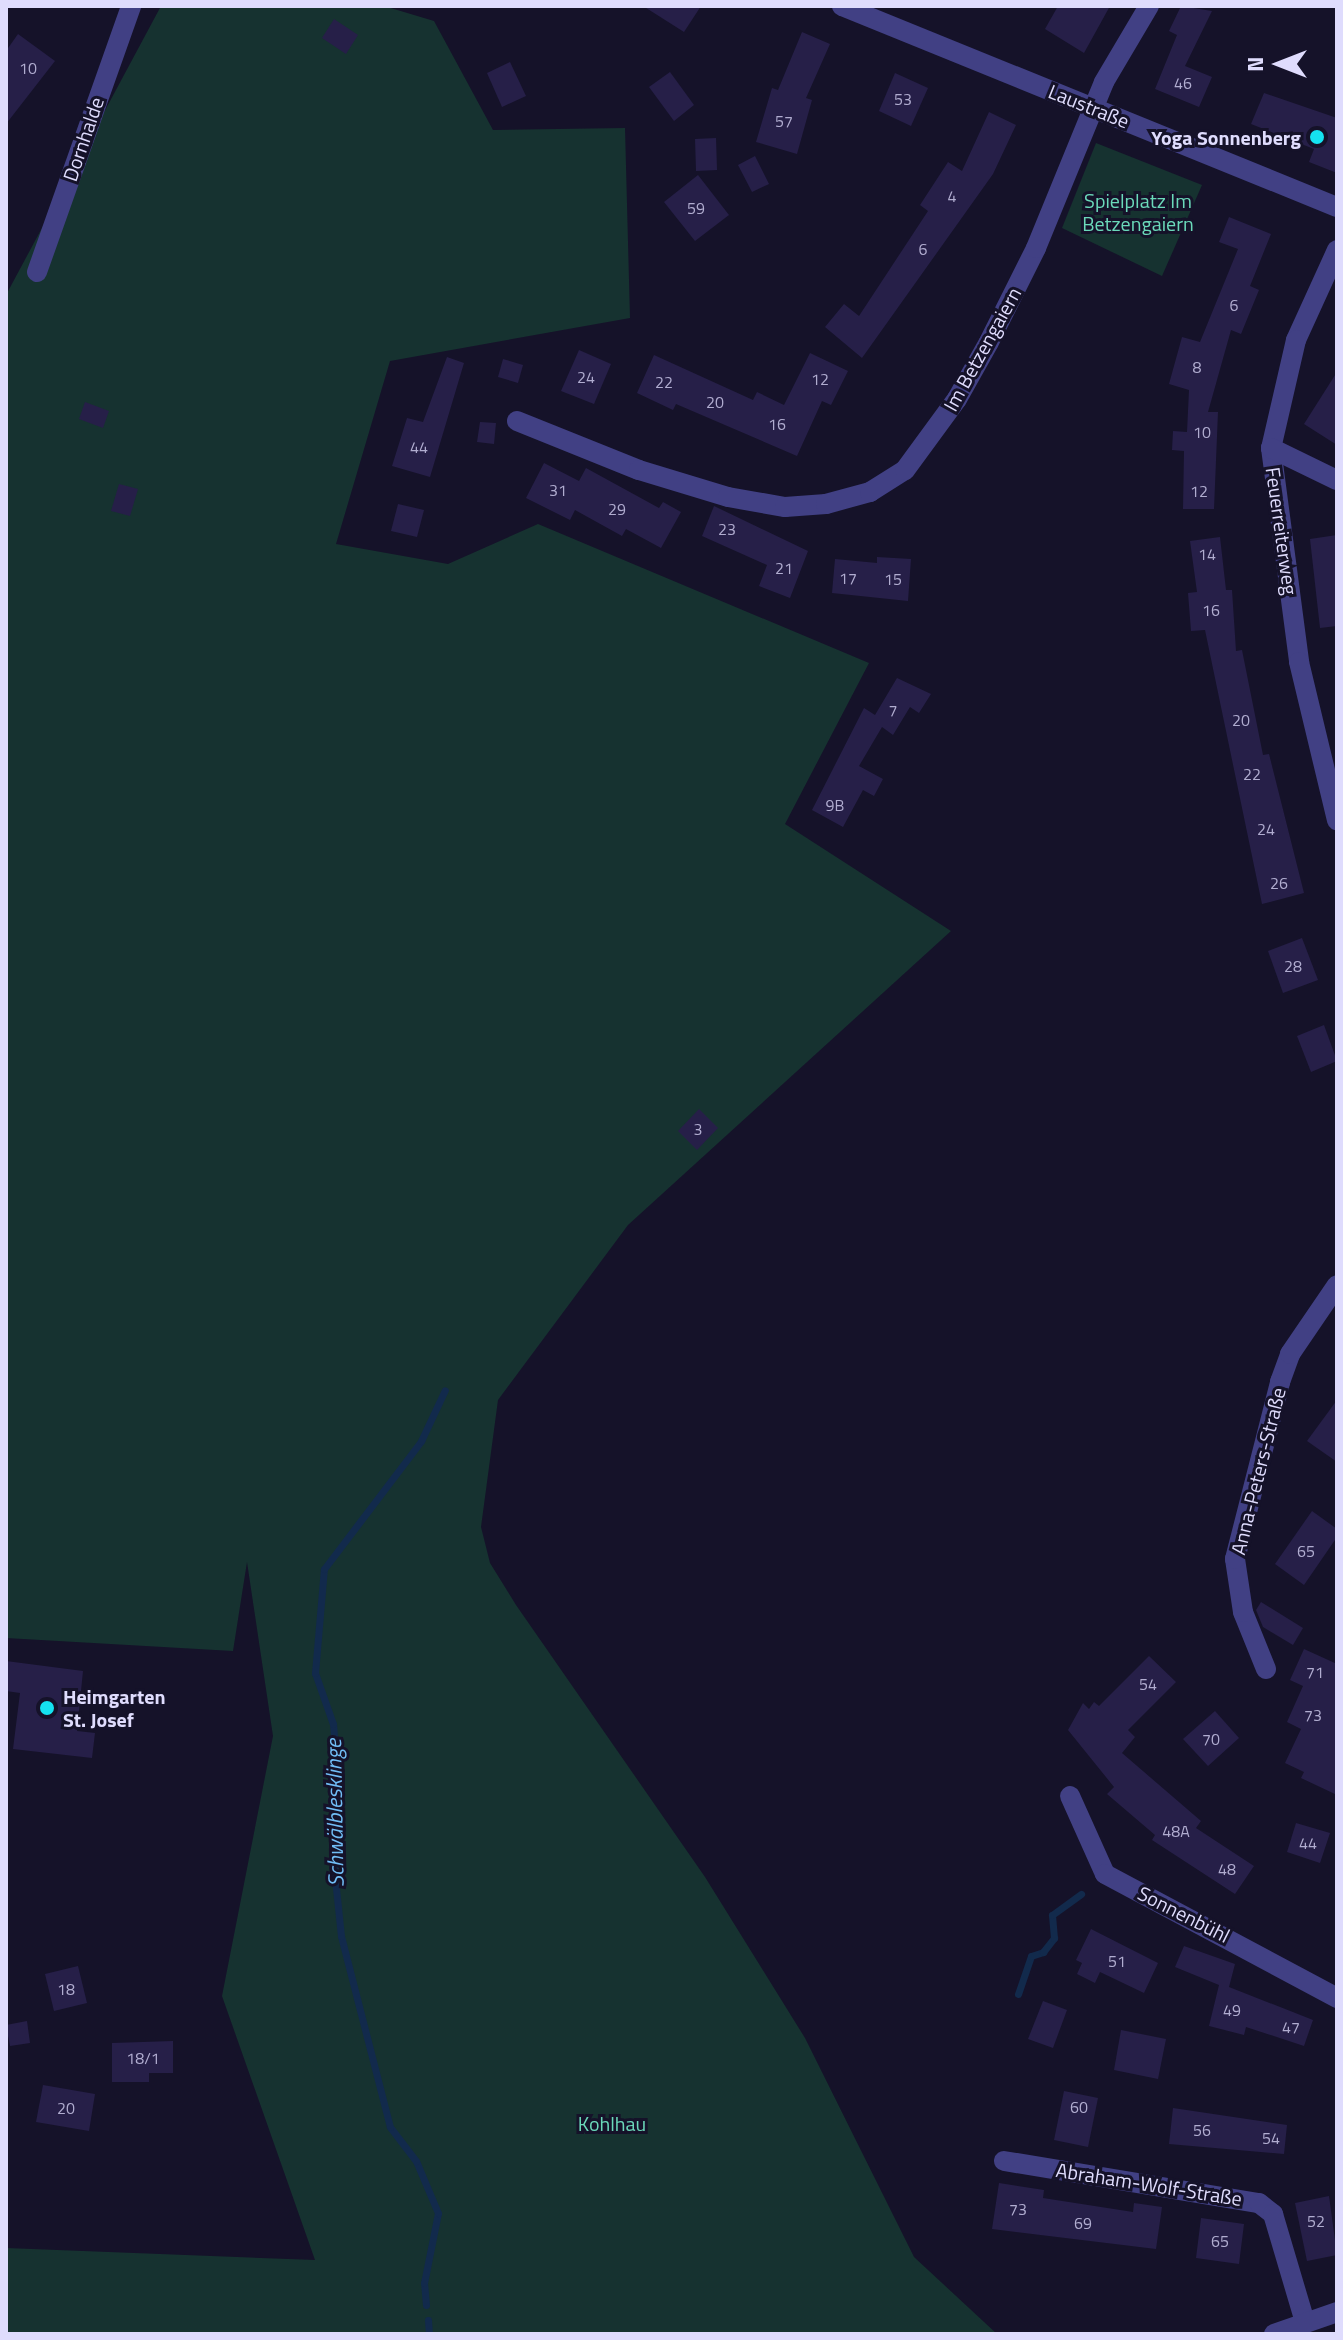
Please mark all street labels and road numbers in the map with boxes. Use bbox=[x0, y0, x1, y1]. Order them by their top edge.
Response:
street label: Laustraße bbox=[1045, 79, 1133, 133]
street label: Dornhalde bbox=[57, 94, 109, 184]
street label: Im Betzengaiern bbox=[938, 283, 1026, 415]
street label: Feuerreiterweg bbox=[1261, 466, 1303, 596]
street label: Anna-Peters-Straße bbox=[1226, 1385, 1290, 1557]
street label: Sonnenbühl bbox=[1134, 1881, 1234, 1947]
street label: Abraham-Wolf-Straße bbox=[1054, 2157, 1244, 2211]

